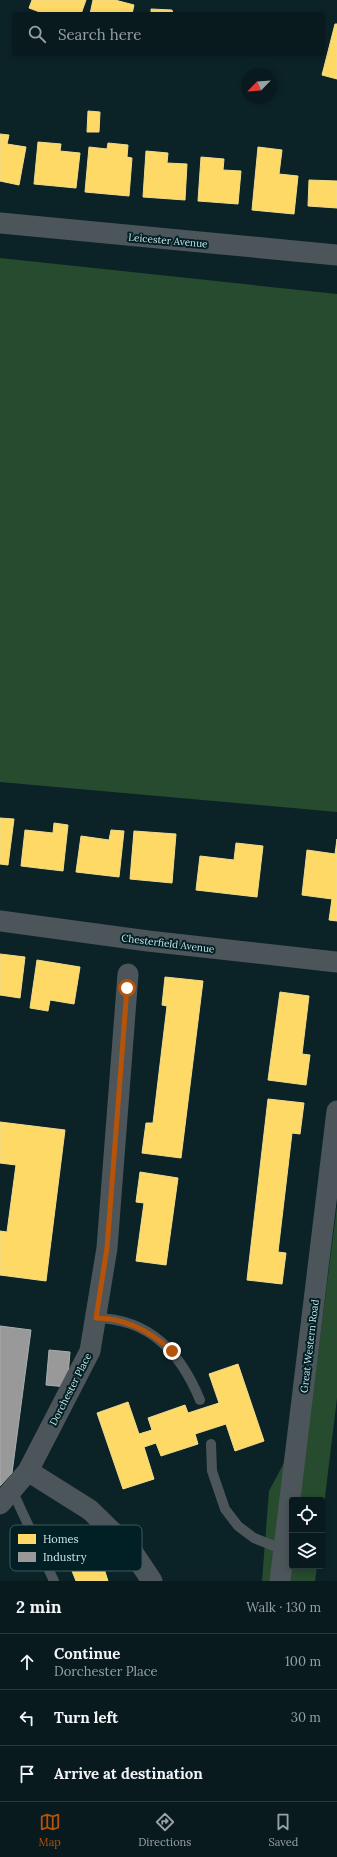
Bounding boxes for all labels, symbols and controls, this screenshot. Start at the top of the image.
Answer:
search box [12,12,325,56]
icon: search [26,23,48,45]
text: Search here [58,25,141,44]
north arrow [241,68,277,104]
street label: Leicester Avenue [128,231,209,250]
street label: Chesterfield Avenue [121,931,216,956]
route start [118,979,136,997]
street label: Great Western Road [297,1299,322,1394]
route end [163,1342,181,1360]
street label: Dorchester Place [47,1350,95,1428]
map controls [289,1497,325,1569]
button: locate [289,1497,325,1533]
legend [10,1525,142,1571]
text: Homes [43,1532,79,1546]
button: layers [289,1533,325,1569]
text: Industry [43,1550,87,1564]
text: 2 min [16,1596,62,1618]
text: Walk · 130 m [246,1599,321,1616]
text: Continue [54,1644,120,1663]
icon: ahead [16,1651,38,1673]
text: 100 m [285,1653,321,1670]
text: Dorchester Place [54,1663,158,1680]
icon: left [16,1707,38,1729]
text: Turn left [54,1708,118,1727]
text: 30 m [291,1709,321,1726]
icon: arrive [16,1763,38,1785]
text: Arrive at destination [54,1764,203,1783]
tab: Map [39,1811,61,1849]
tab: Directions [138,1811,191,1849]
tab: Saved [269,1811,298,1849]

